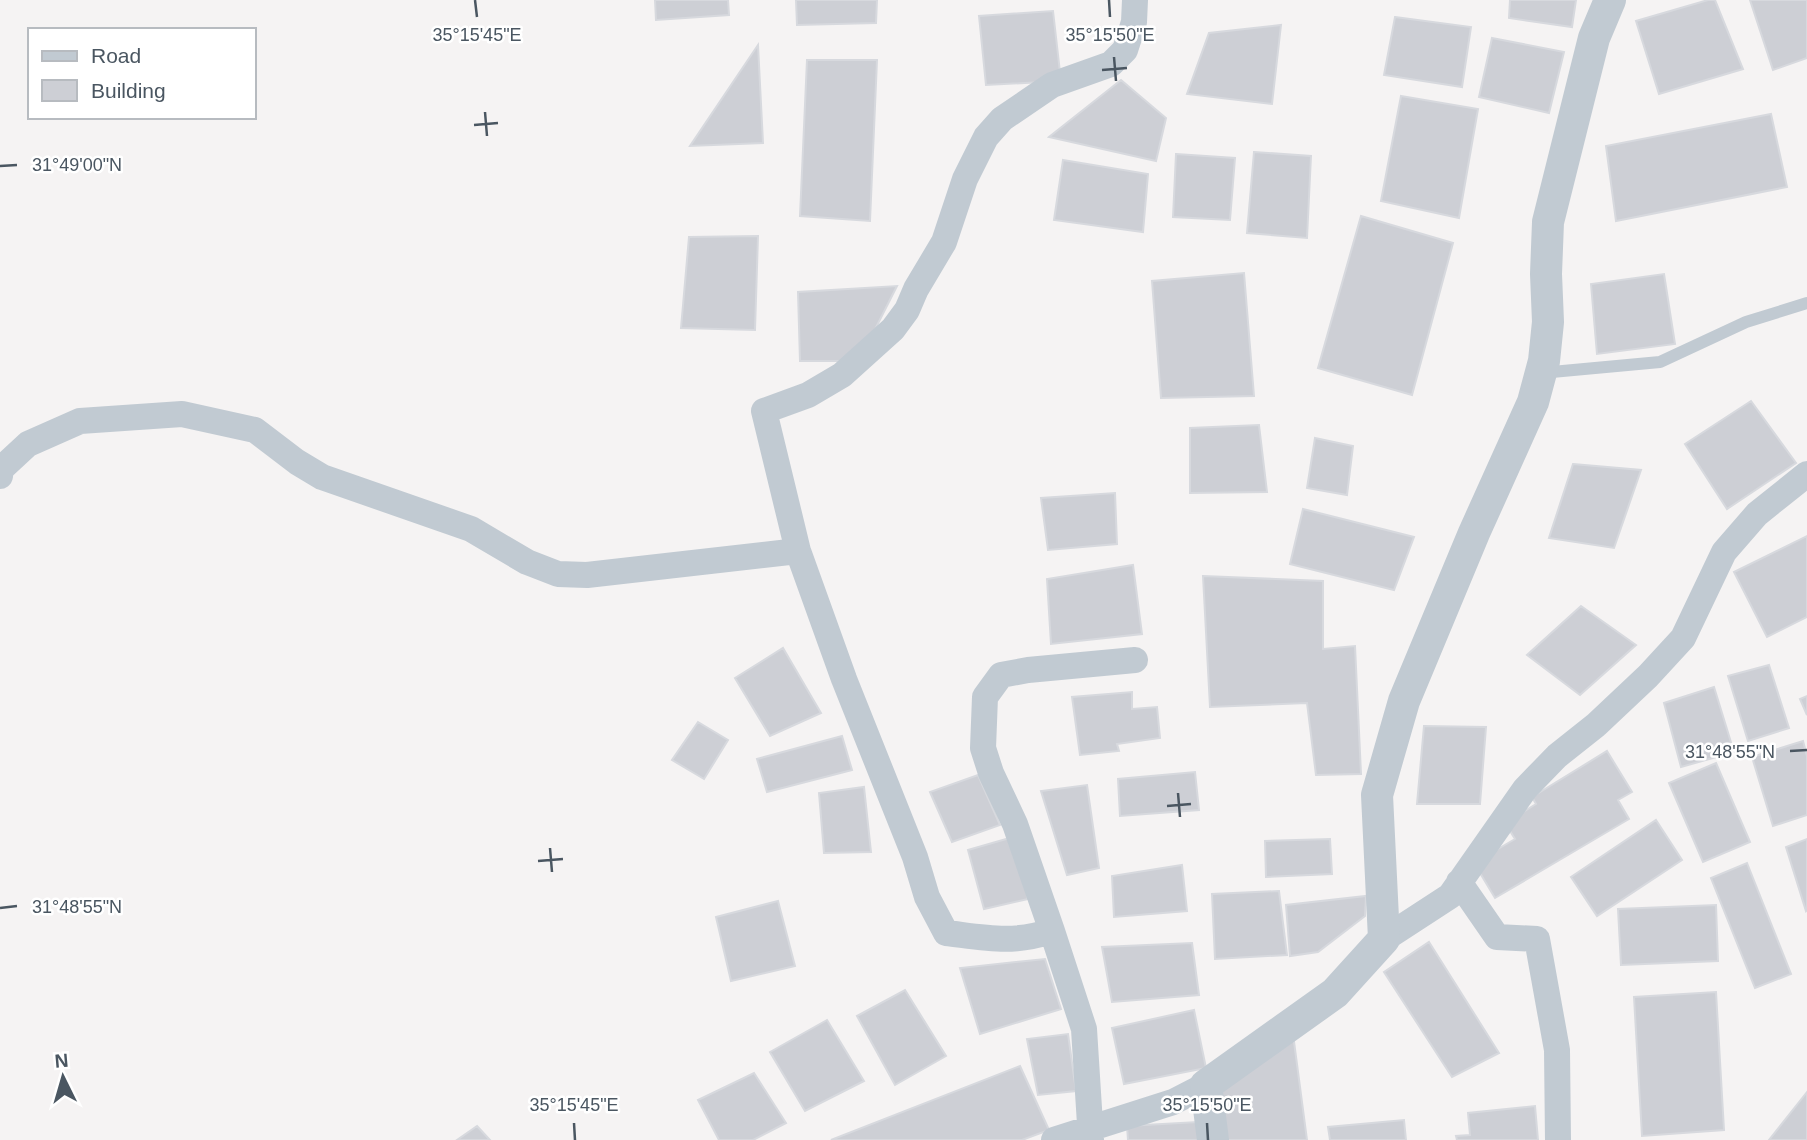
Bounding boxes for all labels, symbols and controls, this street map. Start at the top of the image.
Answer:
text: 35°15'45"E [432,25,522,45]
text: 35°15'50"E [1065,25,1155,45]
legend [28,28,256,119]
text: Road [91,44,141,67]
text: Building [91,79,166,102]
text: 31°49'00"N [32,155,122,175]
text: 31°48'55"N [1685,742,1775,762]
text: 31°48'55"N [32,897,122,917]
north arrow [28,1042,98,1112]
text: N [54,1050,69,1072]
text: 35°15'45"E [529,1095,619,1115]
text: 35°15'50"E [1162,1095,1252,1115]

